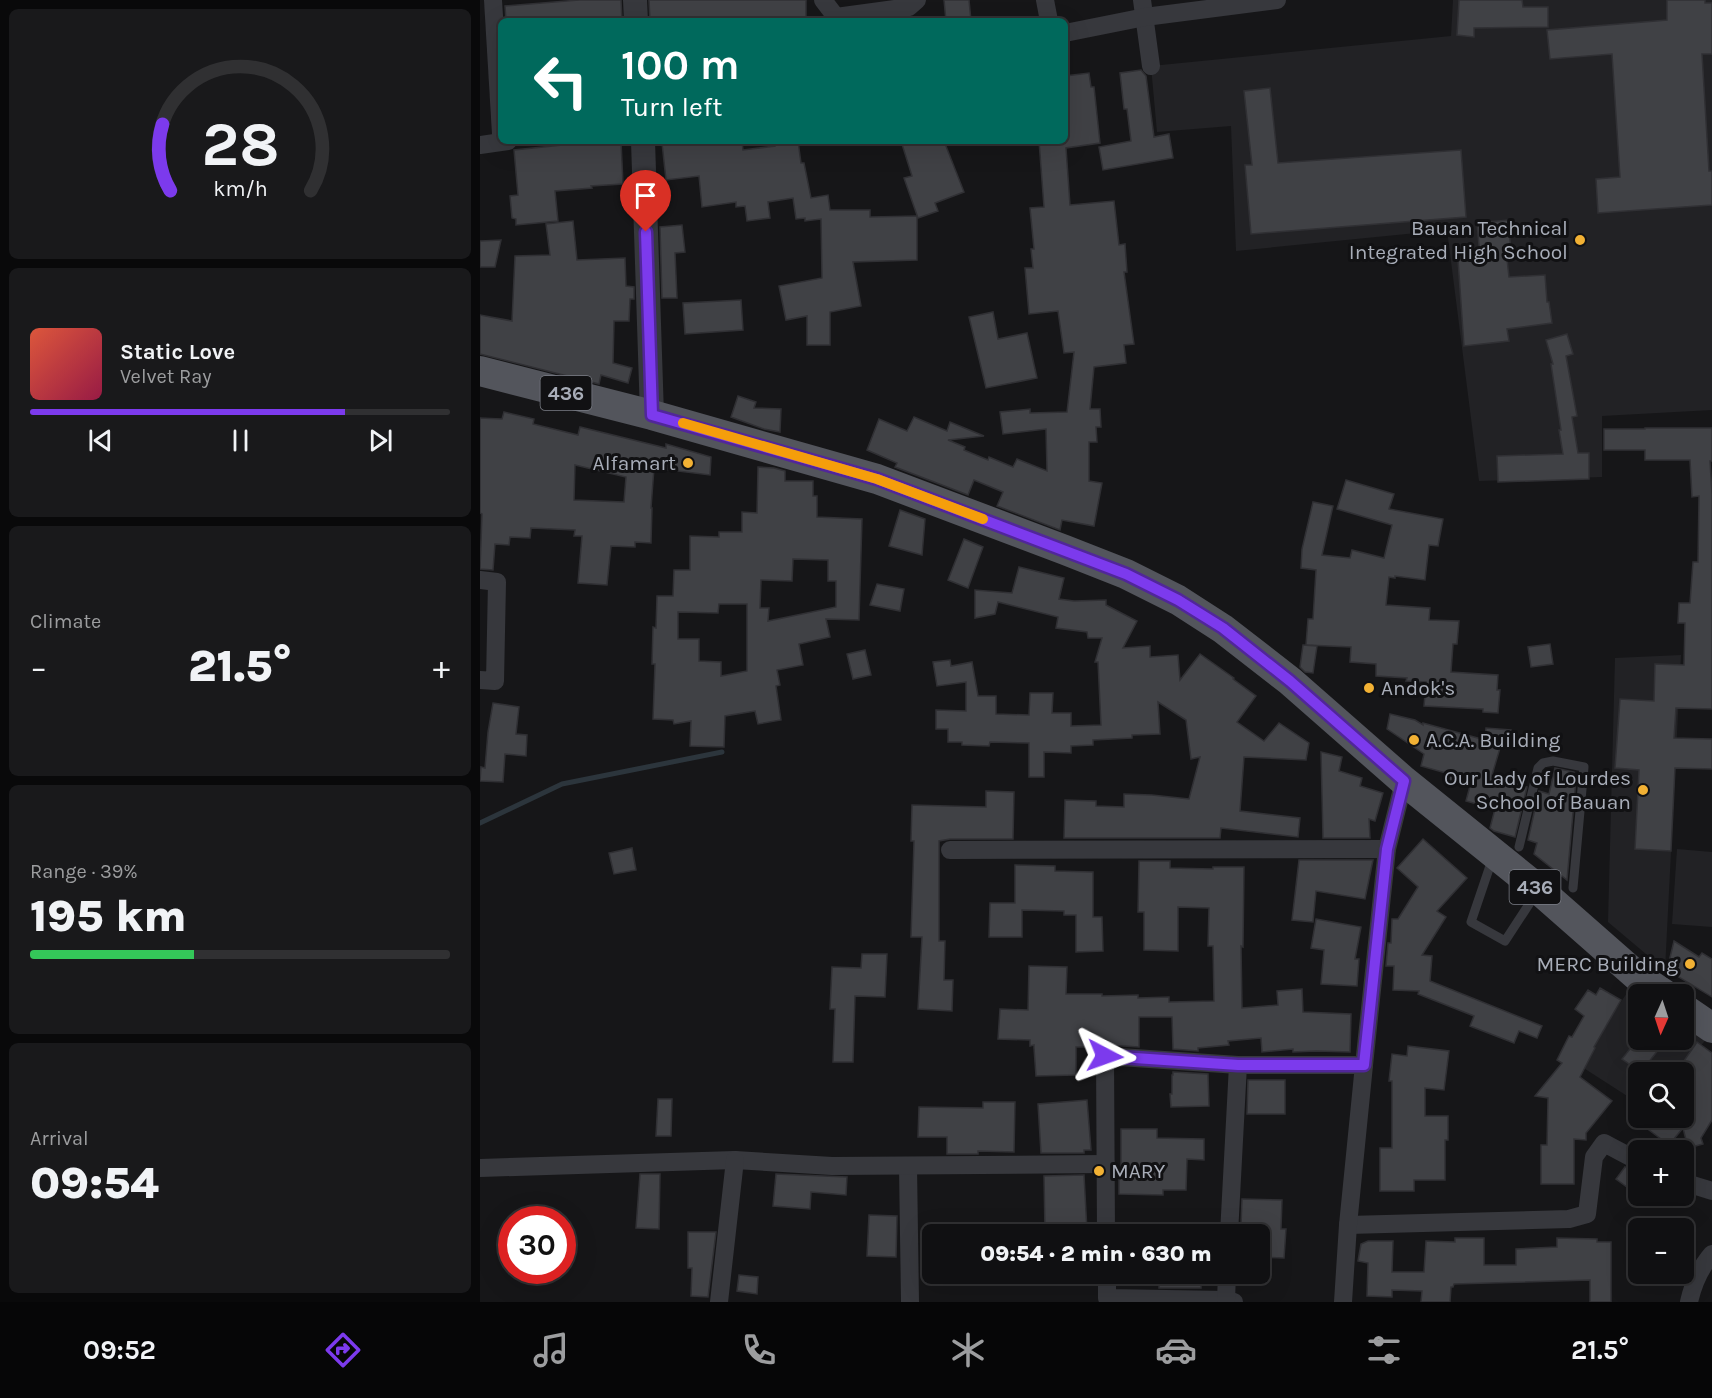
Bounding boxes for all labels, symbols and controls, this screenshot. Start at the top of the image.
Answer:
text: 100 m [621,40,740,90]
icon: left [522,42,600,120]
text: Turn left [621,91,722,123]
text: 28 [201,108,279,181]
pin [620,170,671,232]
text: km/h [213,176,267,201]
icon: arrive [629,179,662,212]
place label: Bauan Technical Integrated High School [1349,216,1568,264]
marker: Bauan Technical Integrated High School [1573,233,1587,247]
text: Static Love [120,339,235,365]
text: Velvet Ray [120,365,212,388]
road number: 436 [540,376,592,410]
icon: previous [84,424,117,457]
icon: pause [224,424,257,457]
icon: next [364,424,397,457]
place label: Alfamart [593,451,676,475]
marker: Alfamart [681,456,695,470]
text: Climate [30,610,101,633]
text: 21.5° [188,640,292,692]
text: − [30,648,47,686]
text: + [433,648,450,686]
place label: Andok's [1381,676,1455,700]
marker: Andok's [1362,681,1376,695]
place label: A.C.A. Building [1426,728,1561,752]
marker: A.C.A. Building [1407,733,1421,747]
place label: Our Lady of Lourdes School of Bauan [1444,766,1631,814]
marker: Our Lady of Lourdes School of Bauan [1636,783,1650,797]
text: Range · 39% [30,860,138,883]
road number: 436 [1510,870,1560,904]
text: 195 km [30,890,187,942]
place label: MERC Building [1537,952,1678,976]
marker: MERC Building [1683,957,1697,971]
north arrow [1628,984,1694,1050]
map controls [1628,984,1694,1284]
position arrow [1073,1024,1137,1088]
button: search [1628,1062,1694,1128]
text: Arrival [30,1127,89,1150]
button: + [1628,1140,1694,1206]
text: 09:54 [30,1157,159,1209]
place label: MARY [1111,1159,1166,1183]
marker: MARY [1092,1164,1106,1178]
speed limit sign: 30 [498,1206,576,1284]
button: − [1628,1218,1694,1284]
text: 09:54 · 2 min · 630 m [980,1241,1212,1267]
icon: directions [322,1329,364,1371]
icon: music [530,1329,572,1371]
icon: phone [738,1329,780,1371]
icon: climate [947,1329,989,1371]
icon: car [1155,1329,1197,1371]
icon: filters [1363,1329,1405,1371]
text: 09:52 [83,1334,156,1366]
text: 21.5° [1571,1334,1629,1366]

